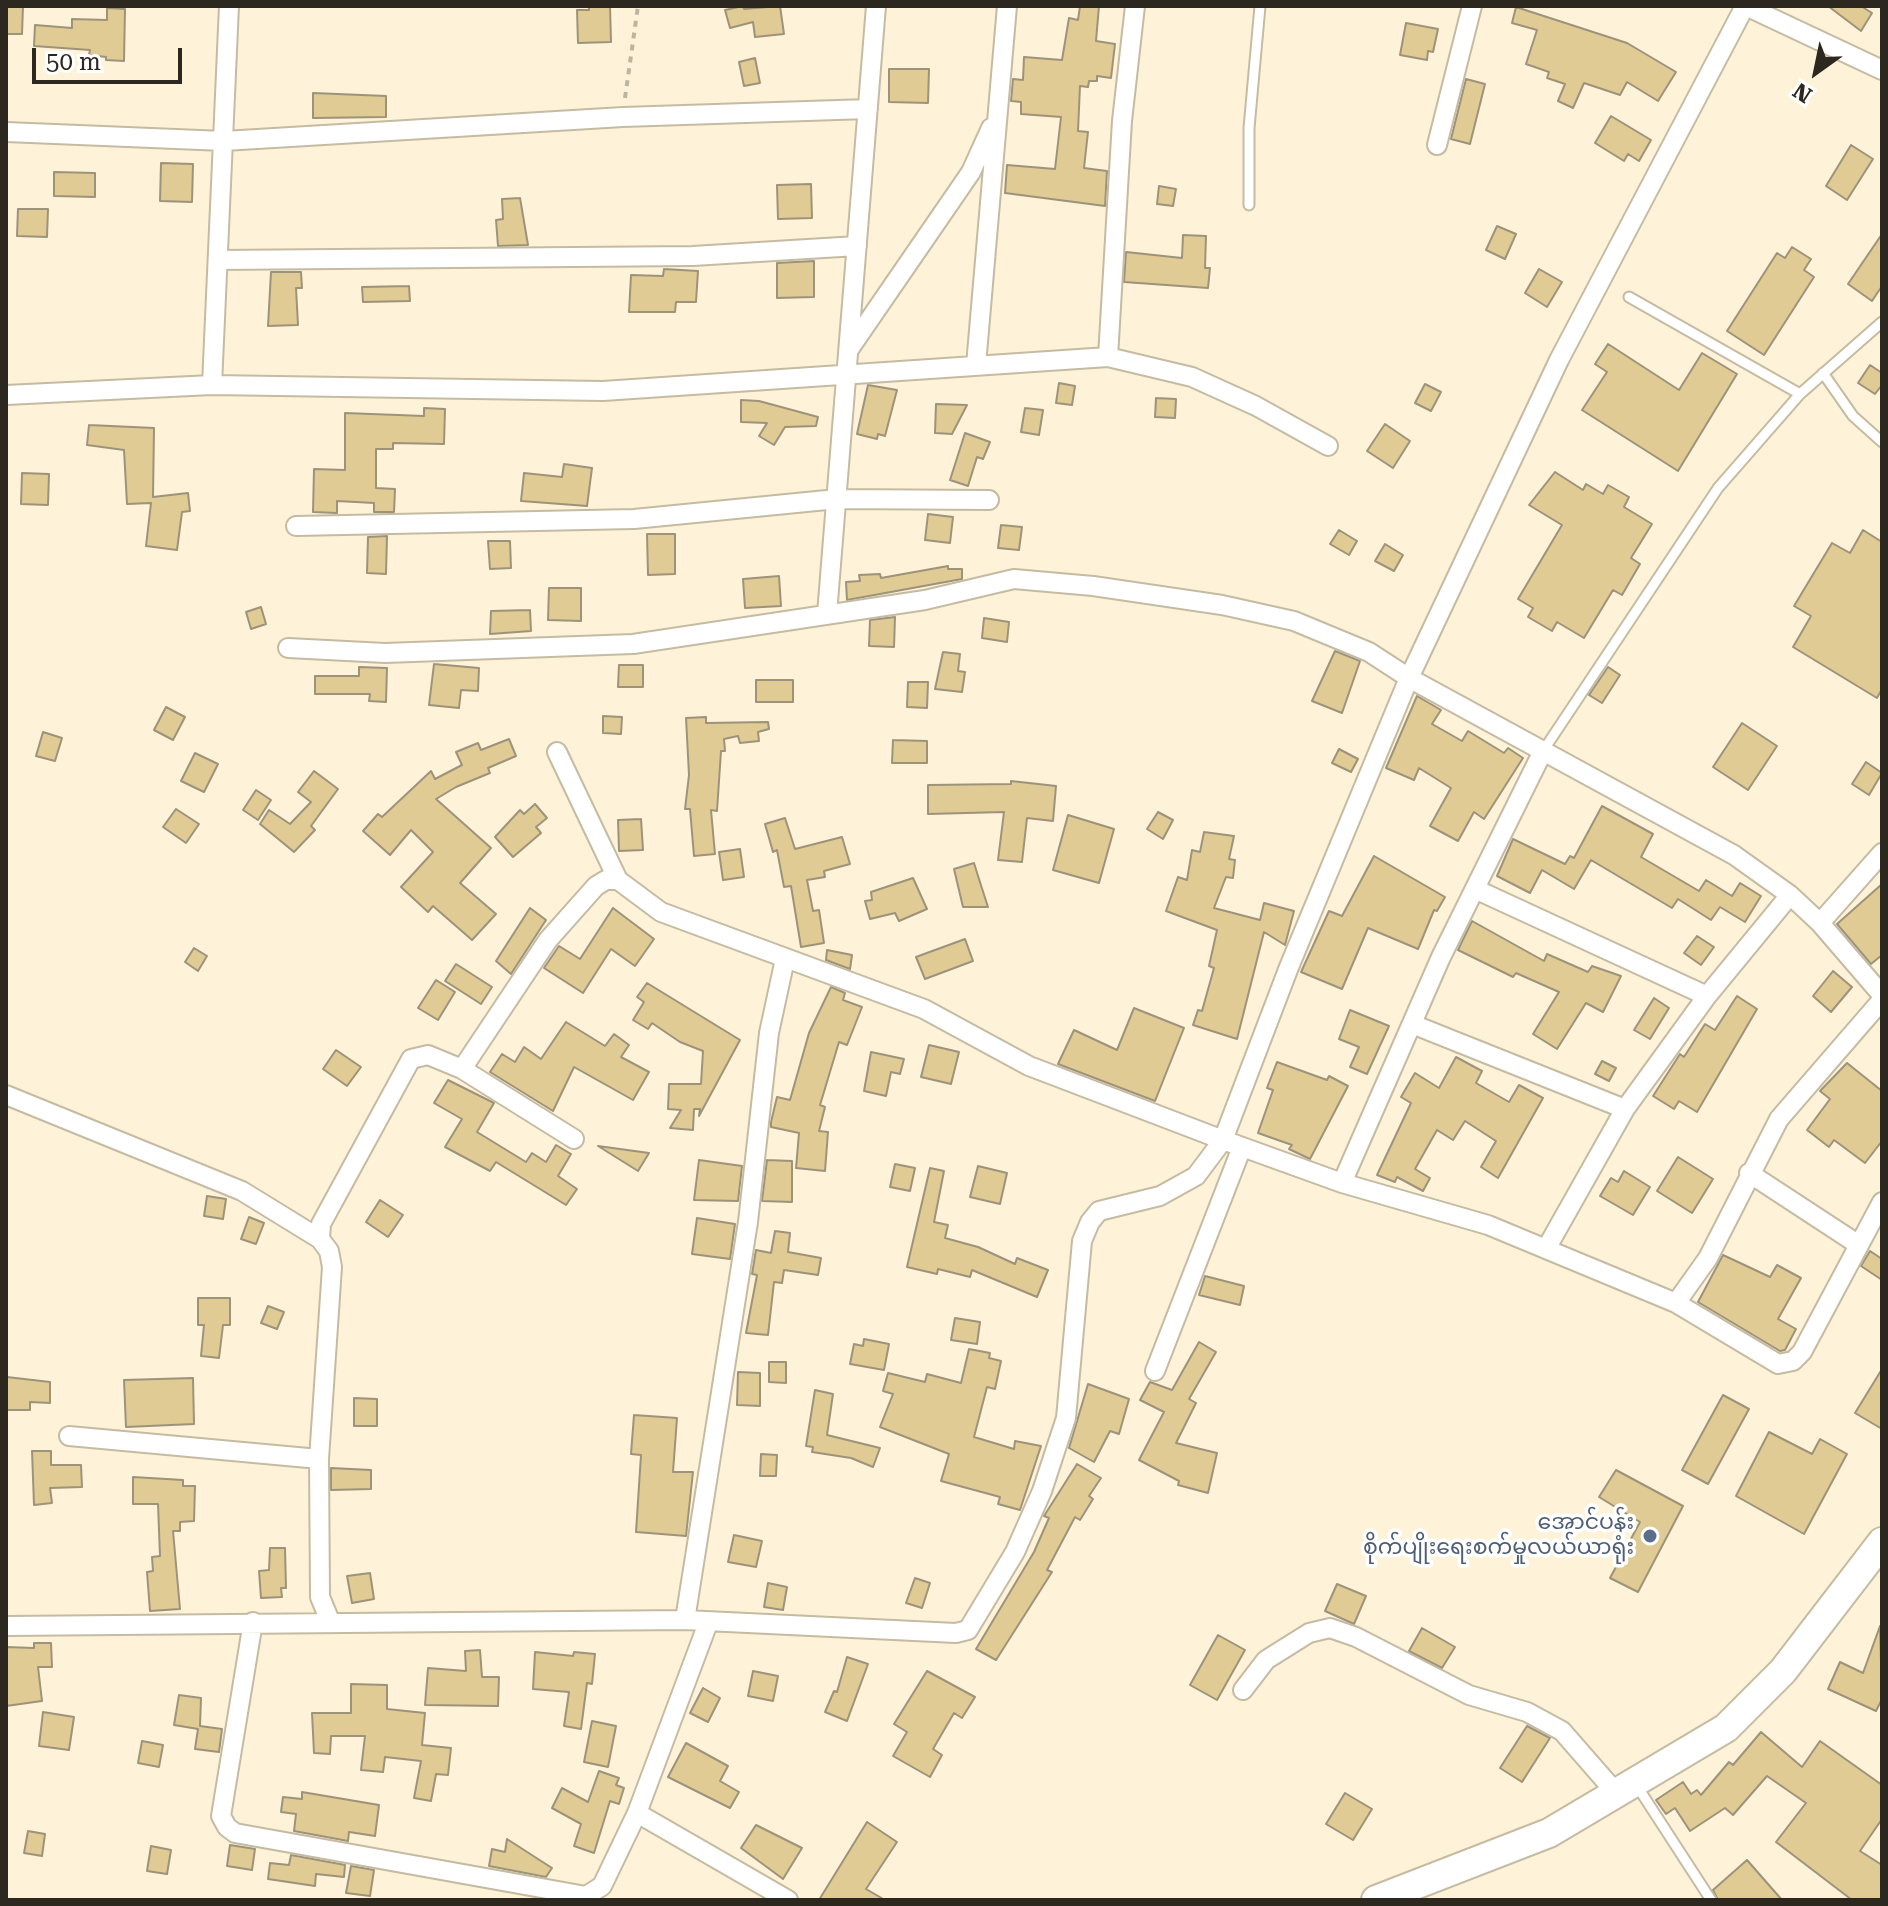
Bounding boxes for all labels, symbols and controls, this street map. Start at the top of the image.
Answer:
scale bar [36,32,186,82]
north arrow [1776,32,1856,112]
text: 50 m [46,48,101,76]
text: N [1789,77,1817,108]
place label: အောင်ပန်း စိုက်ပျိုးရေးစက်မှုလယ်ယာရုံး [1363,1510,1634,1562]
marker: အောင်ပန်း စိုက်ပျိုးရေးစက်မှုလယ်ယာရုံး [1641,1527,1659,1545]

